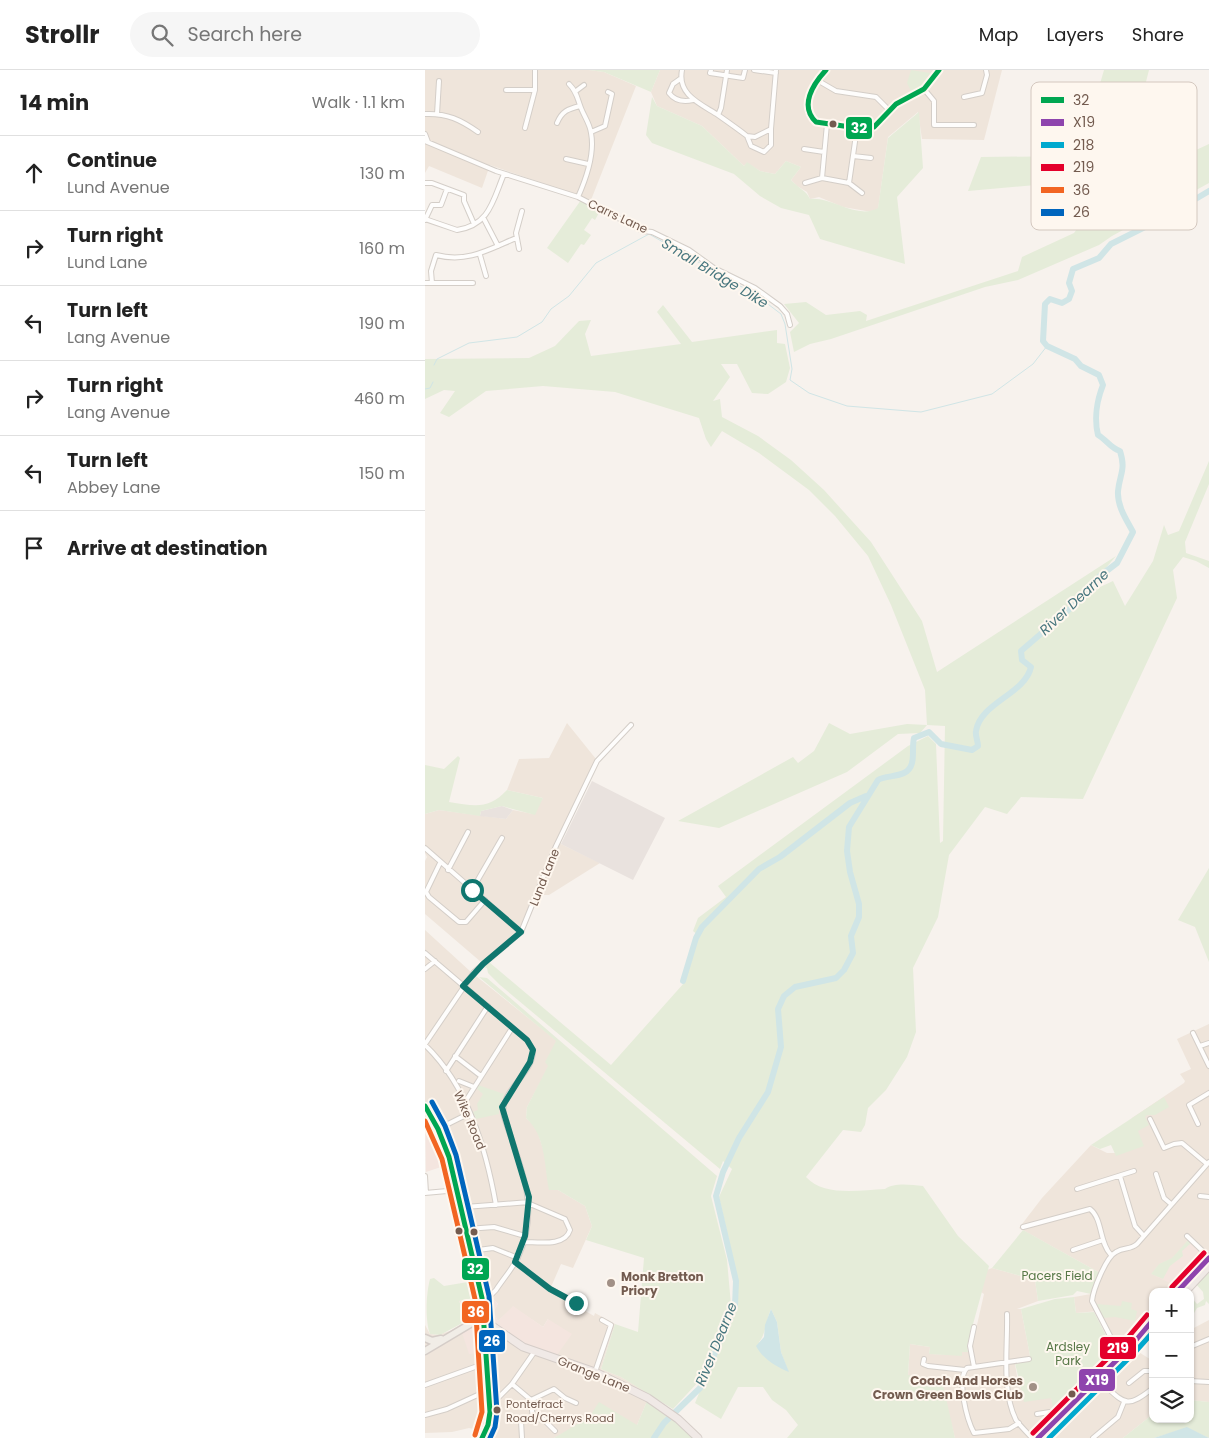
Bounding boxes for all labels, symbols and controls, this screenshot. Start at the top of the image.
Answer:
search box [130,12,480,57]
text: Strollr [25,18,100,51]
icon: search [148,21,176,49]
text: Search here [188,21,302,48]
text: Map [979,22,1019,47]
text: Layers [1047,22,1104,47]
text: Share [1132,22,1184,47]
legend [1031,82,1197,230]
text: 14 min [20,88,89,117]
text: 32 [1073,90,1089,110]
text: Walk · 1.1 km [312,91,405,114]
text: X19 [1073,112,1095,132]
line badge: 32 [845,116,873,140]
text: 32 [851,118,867,138]
unlabelled marker [828,119,838,129]
text: 218 [1073,135,1095,155]
text: Continue [67,147,157,174]
text: 219 [1073,157,1094,177]
icon: ahead [20,159,48,187]
text: 130 m [360,162,405,185]
text: Lund Avenue [67,176,170,199]
text: 36 [1073,180,1090,200]
street label: Carrs Lane [585,195,651,237]
text: 26 [1073,202,1090,222]
text: Turn right [67,222,163,249]
water label: Small Bridge Dike [658,233,772,313]
icon: right [20,234,48,262]
text: 160 m [359,237,405,260]
text: Lund Lane [67,251,147,274]
text: Turn left [67,297,148,324]
icon: left [20,309,48,337]
text: 190 m [359,312,405,335]
text: Lang Avenue [67,326,170,349]
text: Turn right [67,372,163,399]
icon: right [20,384,48,412]
text: 460 m [354,387,405,410]
text: Lang Avenue [67,401,170,424]
text: Turn left [67,447,148,474]
icon: left [20,459,48,487]
text: 150 m [359,462,405,485]
text: Abbey Lane [67,476,161,499]
icon: arrive [20,534,48,562]
text: Arrive at destination [67,535,268,562]
water label: River Dearne [1035,564,1114,640]
street label: Lund Lane [525,846,563,908]
route start [461,879,484,902]
street label: Wike Road [450,1088,490,1152]
unlabelled marker [454,1226,464,1236]
unlabelled marker [469,1227,479,1237]
line badge: 32 [461,1257,490,1281]
text: 32 [467,1259,483,1279]
park label: Pacers Field [1021,1267,1093,1284]
place label: Monk Bretton Priory [621,1268,704,1299]
marker: Monk Bretton Priory [605,1277,617,1289]
map controls [1149,1288,1194,1423]
button: + [1149,1288,1194,1333]
route end [565,1292,588,1315]
water label: River Dearne [690,1299,742,1389]
line badge: 36 [461,1300,490,1324]
text: 36 [467,1302,485,1322]
line badge: 26 [478,1329,506,1353]
text: 26 [484,1331,501,1351]
button: − [1149,1333,1194,1378]
line badge: 219 [1099,1336,1137,1360]
park label: Ardsley Park [1046,1338,1090,1369]
text: 219 [1107,1338,1129,1358]
street label: Grange Lane [555,1352,633,1396]
line badge: X19 [1078,1368,1116,1392]
text: X19 [1085,1370,1109,1390]
place label: Coach And Horses Crown Green Bowls Club [873,1372,1023,1403]
button: layers [1149,1378,1194,1423]
marker: Coach And Horses Crown Green Bowls Club [1027,1381,1039,1393]
unlabelled marker [1067,1389,1077,1399]
place label: Pontefract Road/Cherrys Road [506,1396,614,1426]
marker: Pontefract Road/Cherrys Road [492,1405,502,1415]

